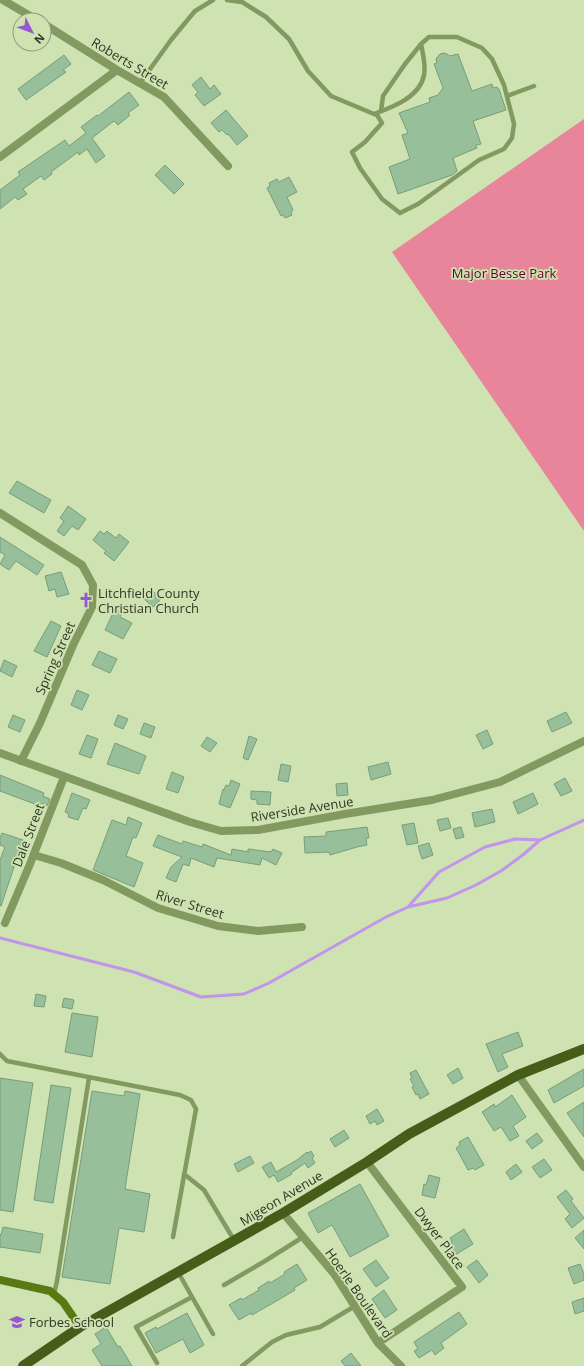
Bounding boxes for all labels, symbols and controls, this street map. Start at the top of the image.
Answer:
north arrow [12,12,52,52]
text: N [31,31,48,47]
street label: Roberts Street [88,33,172,93]
park label: Major Besse Park [452,264,556,282]
place label: Litchfield County Christian Church [98,584,200,617]
church icon: Litchfield County Christian Church [77,591,95,609]
street label: Spring Street [31,618,79,697]
street label: Riverside Avenue [249,792,355,826]
street label: Dale Street [8,800,49,869]
street label: River Street [154,885,226,923]
street label: Migeon Avenue [236,1166,326,1230]
street label: Dwyer Place [411,1203,469,1273]
street label: Hoerle Boulevard [321,1245,397,1341]
school or university icon: Forbes School [8,1313,26,1331]
place label: Forbes School [29,1313,114,1331]

